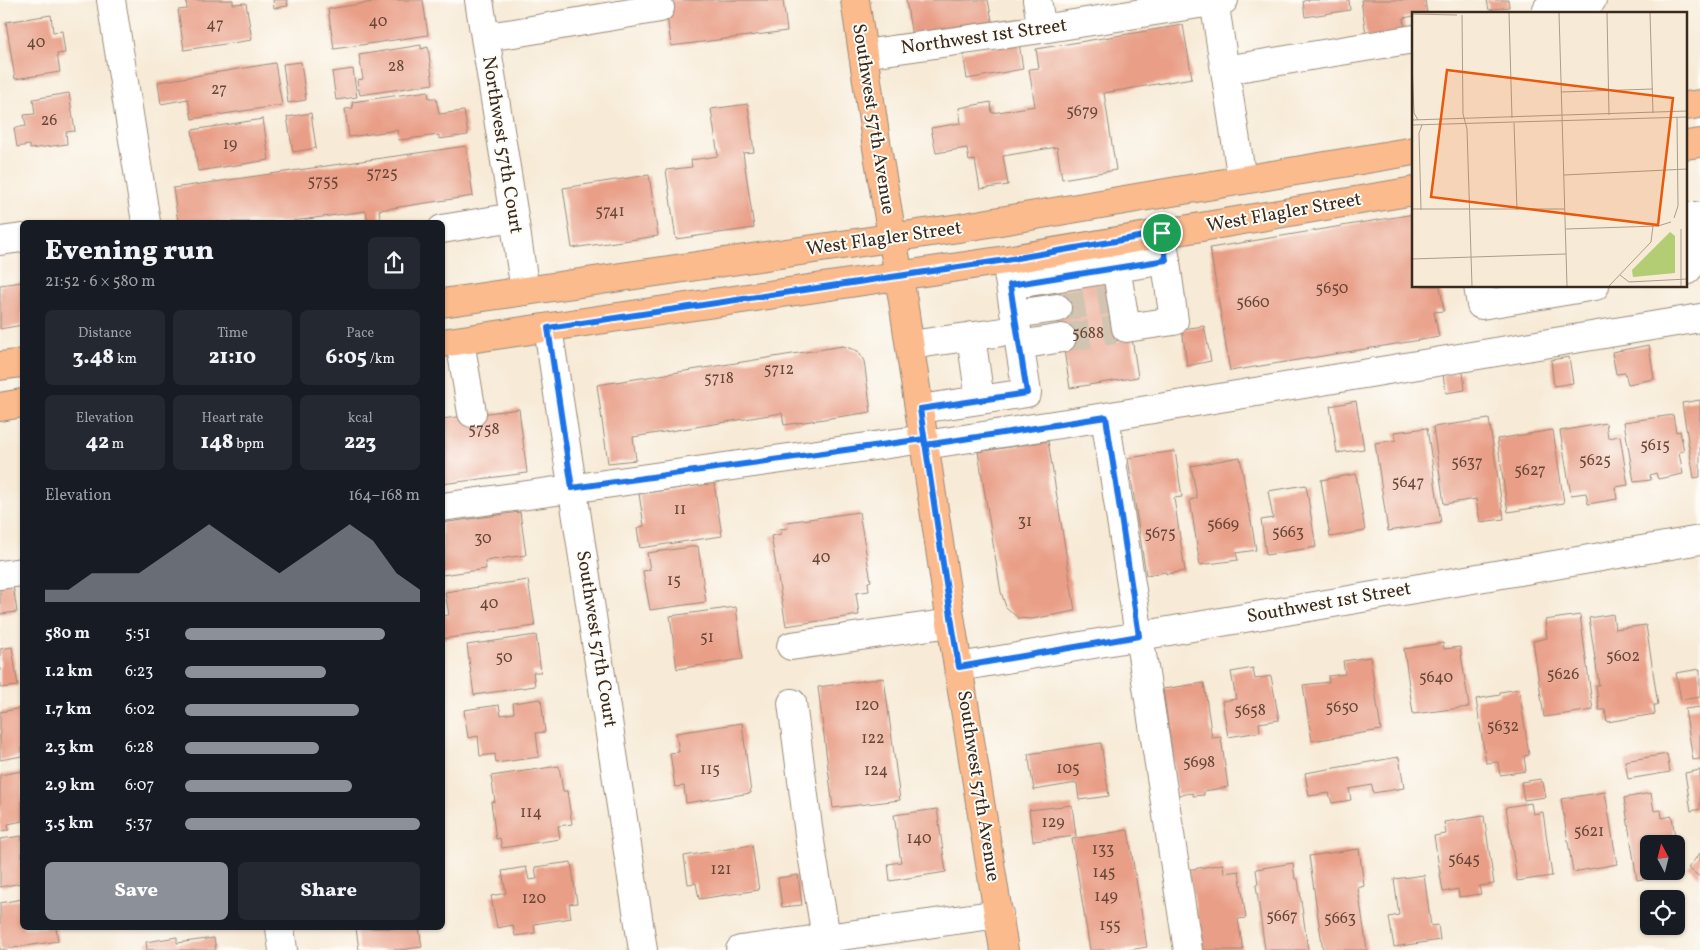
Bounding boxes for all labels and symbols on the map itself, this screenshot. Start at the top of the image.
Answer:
house number: 40 [369,11,387,33]
street label: Northwest 1st Street [899,12,1069,62]
inset map [1412,12,1688,288]
house number: 47 [206,14,224,36]
street label: Southwest 57th Avenue [845,22,901,216]
house number: 40 [27,32,45,54]
street label: Northwest 57th Court [475,54,529,236]
house number: 28 [388,56,404,78]
house number: 27 [211,79,227,101]
house number: 5679 [1066,101,1098,123]
house number: 26 [41,110,57,132]
house number: 19 [223,134,237,156]
house number: 5725 [366,163,398,185]
house number: 5755 [308,171,338,193]
street label: West Flagler Street [1204,187,1364,239]
house number: 5741 [595,201,625,223]
pin [1141,212,1183,254]
street label: West Flagler Street [805,215,964,263]
house number: 5650 [1316,278,1348,300]
house number: 5660 [1236,292,1270,314]
house number: 5688 [1072,323,1104,345]
house number: 5712 [764,359,794,381]
house number: 5718 [704,368,734,390]
house number: 5758 [468,419,500,441]
house number: 5615 [1640,435,1670,457]
house number: 5625 [1579,450,1611,472]
house number: 5637 [1451,452,1483,474]
house number: 5627 [1514,460,1546,482]
house number: 5647 [1392,472,1425,494]
house number: 11 [674,499,686,521]
house number: 31 [1018,511,1032,533]
house number: 5669 [1207,514,1239,536]
house number: 5663 [1272,522,1304,544]
house number: 5675 [1144,523,1176,545]
house number: 30 [474,528,492,550]
house number: 40 [812,547,830,569]
street label: Southwest 57th Court [569,549,623,730]
house number: 15 [667,570,681,592]
street label: Southwest 1st Street [1245,576,1414,630]
house number: 40 [480,593,498,615]
house number: 51 [700,627,714,649]
house number: 5602 [1606,646,1640,668]
house number: 50 [496,647,513,669]
house number: 5626 [1547,664,1579,686]
house number: 5640 [1419,667,1453,689]
street label: Southwest 57th Avenue [950,689,1006,883]
house number: 120 [855,695,879,717]
house number: 5650 [1326,697,1358,719]
house number: 5658 [1234,700,1266,722]
house number: 5632 [1487,716,1519,738]
house number: 122 [861,728,885,750]
house number: 5698 [1183,752,1215,774]
house number: 105 [1056,758,1080,780]
house number: 115 [700,759,720,781]
house number: 124 [864,760,888,782]
house number: 114 [520,802,542,824]
house number: 129 [1042,812,1064,834]
house number: 5621 [1574,821,1604,843]
house number: 140 [906,828,932,850]
north arrow [1640,835,1685,880]
house number: 133 [1092,839,1114,861]
house number: 5645 [1448,849,1480,871]
house number: 121 [710,859,732,881]
house number: 145 [1093,862,1115,884]
house number: 149 [1094,886,1118,908]
house number: 120 [522,888,546,910]
house number: 5667 [1266,906,1298,928]
house number: 5663 [1324,908,1356,930]
house number: 155 [1099,915,1121,937]

